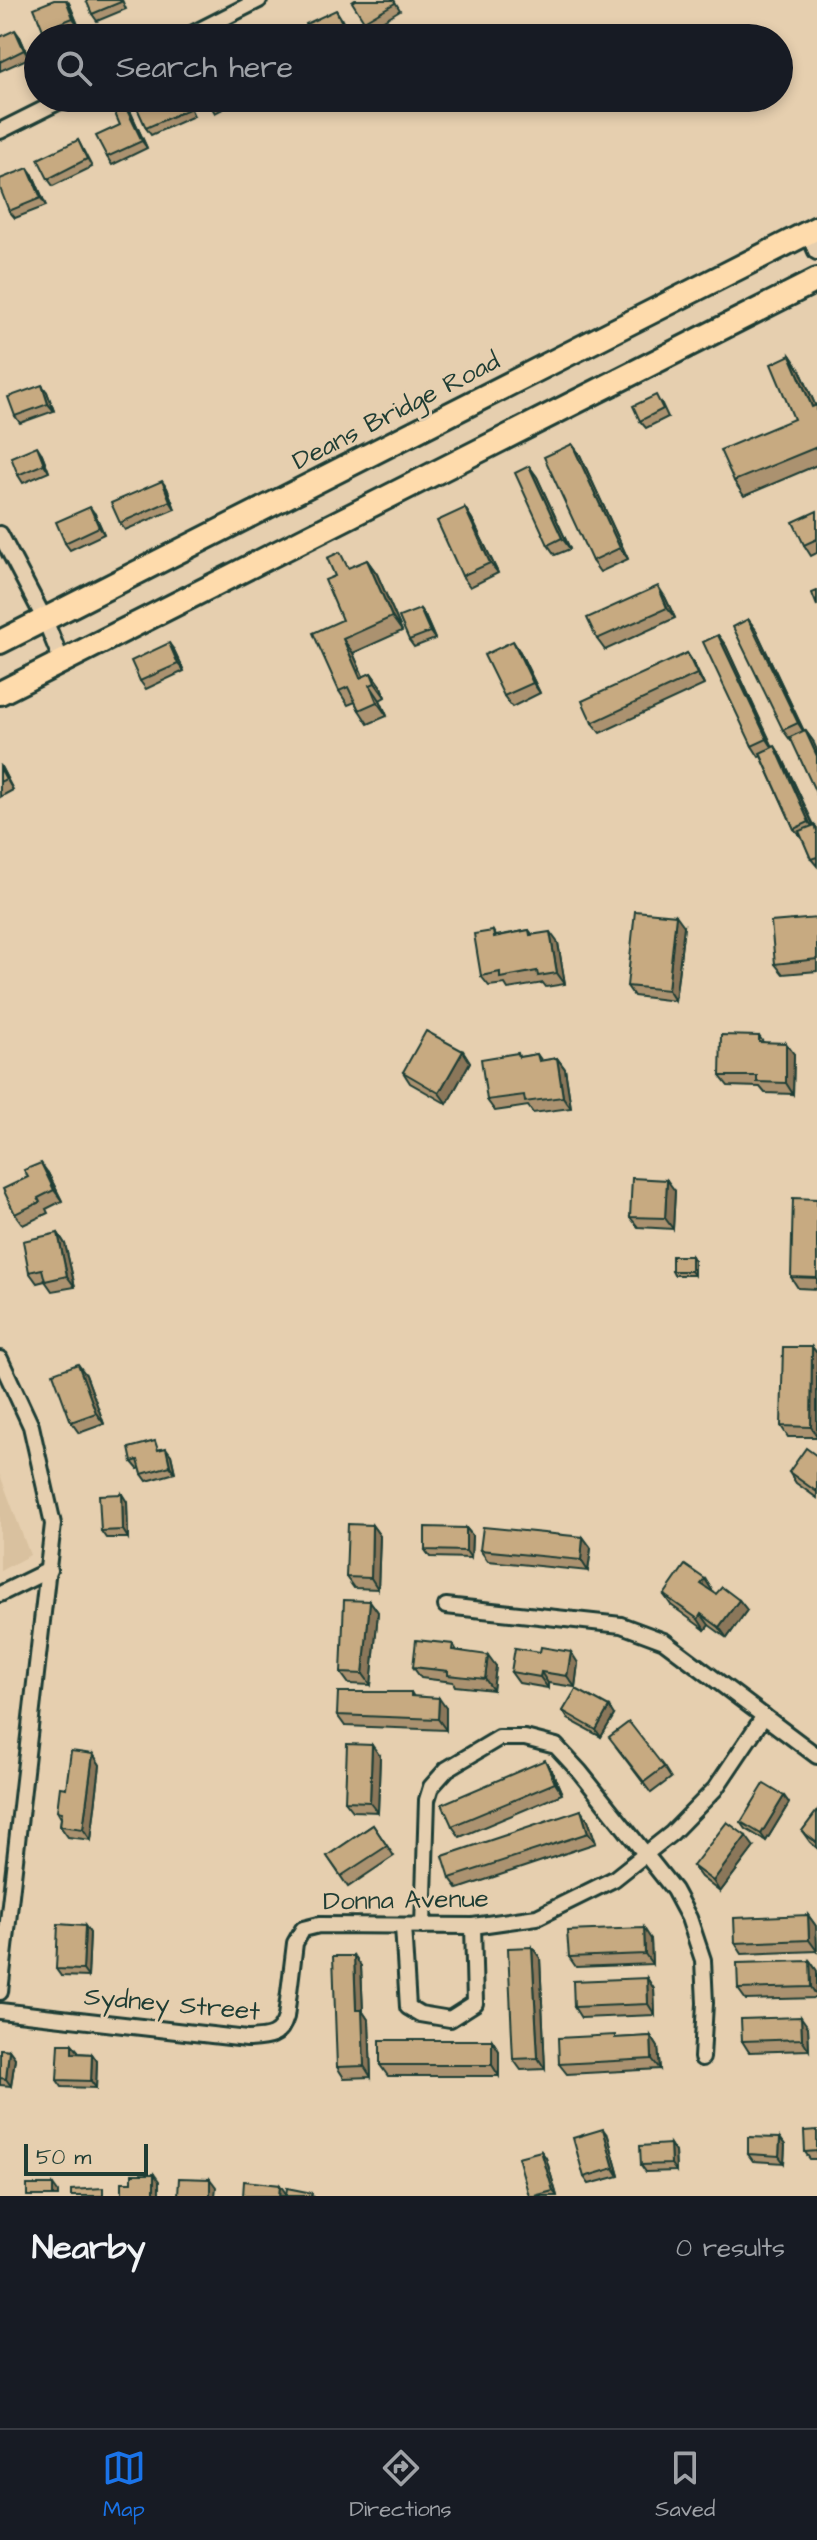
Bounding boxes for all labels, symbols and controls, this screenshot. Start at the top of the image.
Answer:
search box [24,24,793,112]
icon: search [52,46,96,90]
text: Search here [116,47,293,89]
street label: Deans Bridge Road [286,343,507,481]
street label: Donna Avenue [323,1881,489,1919]
street label: Sydney Street [82,1978,262,2032]
scale bar [24,2140,148,2176]
text: 50 m [36,2142,91,2173]
text: Nearby [32,2224,146,2272]
text: 0 results [676,2230,785,2266]
tab: Map [102,2446,146,2525]
tab: Directions [349,2446,452,2525]
tab: Saved [655,2446,715,2525]

